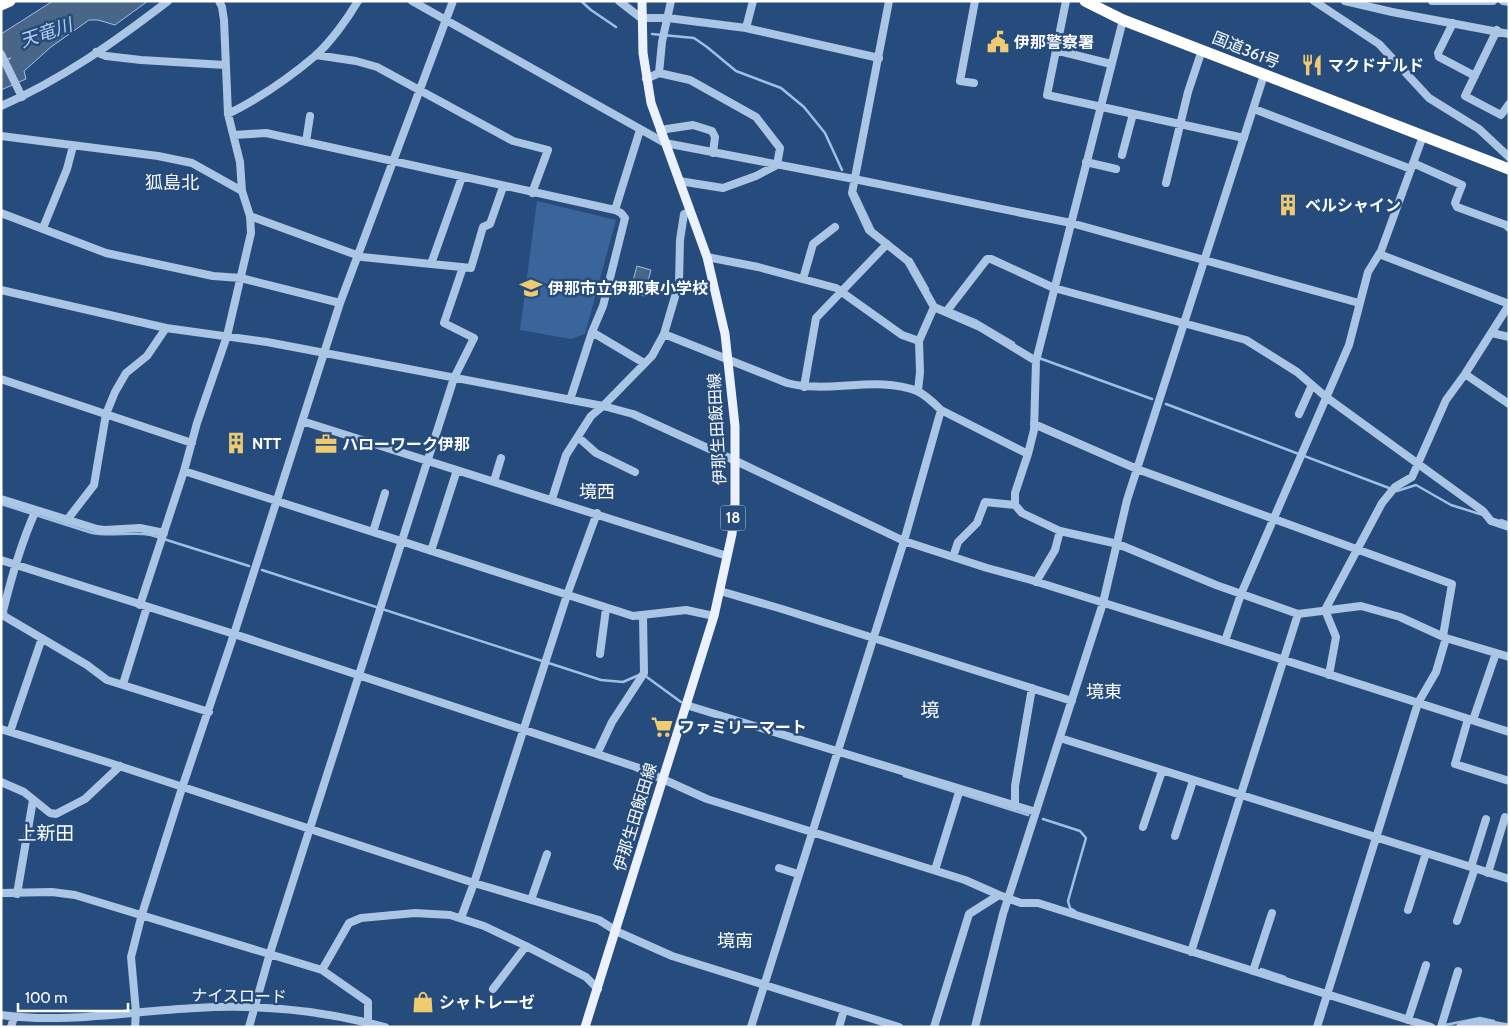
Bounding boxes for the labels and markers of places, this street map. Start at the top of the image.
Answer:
public building icon: 伊那警察署 [985,29,1011,55]
place label: 伊那警察署 [1013,33,1094,52]
restaurant icon: マクドナルド [1299,52,1325,78]
place label: マクドナルド [1328,56,1424,75]
building icon: ベルシャイン [1275,192,1301,218]
place label: ベルシャイン [1305,196,1401,215]
school or university icon: 伊那市立伊那東小学校 [518,275,544,301]
place label: 伊那市立伊那東小学校 [547,279,708,298]
building icon: NTT [223,430,249,456]
office icon: ハローワーク伊那 [313,431,339,457]
place label: NTT [252,434,281,453]
place label: ハローワーク伊那 [342,435,470,454]
supermarket icon: ファミリーマート [649,714,675,740]
place label: ファミリーマート [679,718,807,737]
shop icon: シャトレーゼ [410,989,436,1015]
place label: シャトレーゼ [439,993,535,1012]

